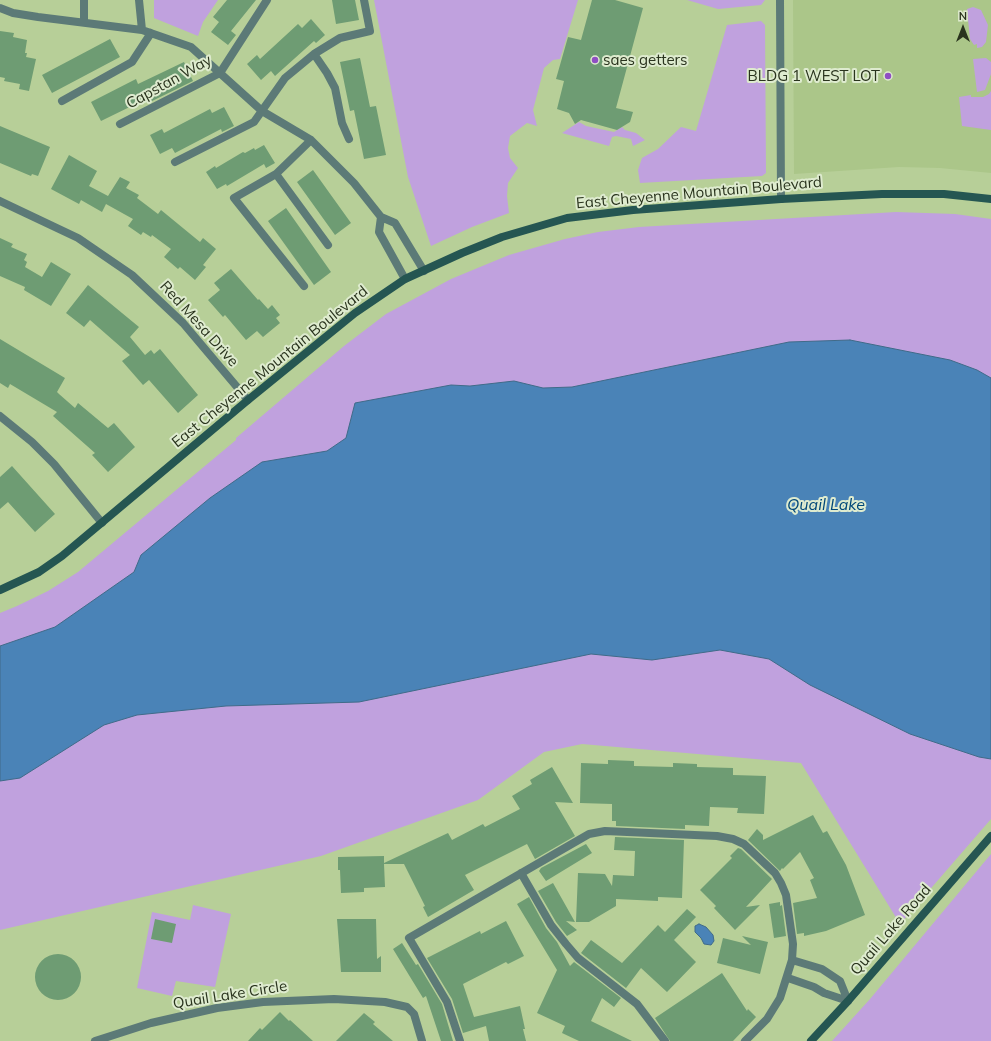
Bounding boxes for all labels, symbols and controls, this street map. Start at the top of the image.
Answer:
north arrow [943,8,983,48]
text: N [959,9,967,23]
street label: Capstan Way [123,51,215,113]
place label: saes getters [603,51,687,69]
marker: saes getters [590,55,600,65]
place label: BLDG 1 WEST LOT [748,67,880,85]
marker: BLDG 1 WEST LOT [883,71,893,81]
street label: East Cheyenne Mountain Boulevard [575,173,823,213]
street label: Red Mesa Drive [156,278,242,370]
street label: East Cheyenne Mountain Boulevard [168,282,372,452]
water label: Quail Lake [787,495,865,515]
street label: Quail Lake Road [847,881,935,979]
street label: Quail Lake Circle [172,977,288,1013]

